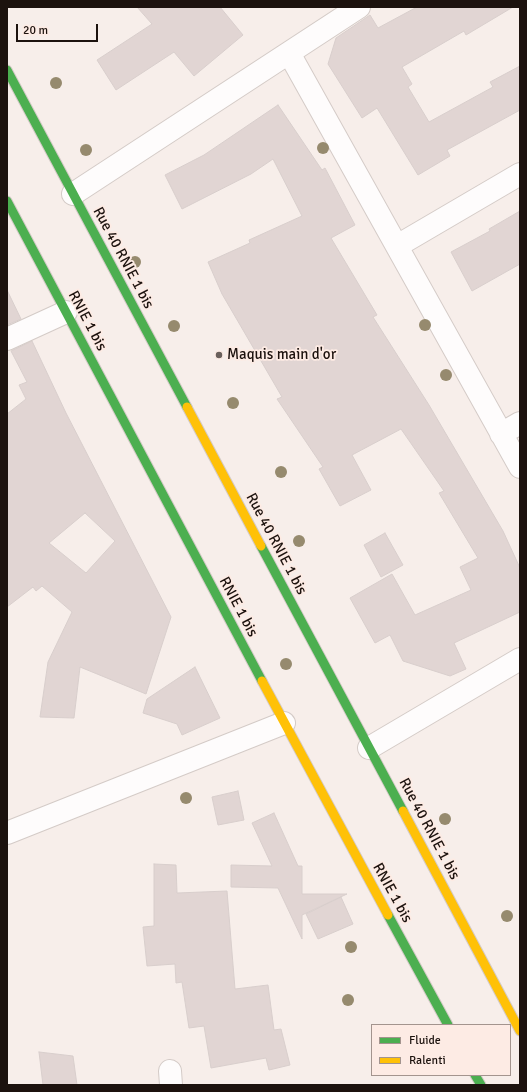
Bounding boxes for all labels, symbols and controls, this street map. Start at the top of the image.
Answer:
scale bar [18,16,100,42]
text: 20 m [23,23,48,38]
street label: Rue 40 RNIE 1 bis [89,204,157,312]
street label: RNIE 1 bis [64,288,110,354]
place label: Maquis main d'or [227,346,336,364]
marker: Maquis main d'or [214,350,224,360]
street label: Rue 40 RNIE 1 bis [242,490,310,598]
street label: RNIE 1 bis [215,574,261,640]
street label: Rue 40 RNIE 1 bis [395,775,463,883]
street label: RNIE 1 bis [368,860,416,926]
legend [371,1024,511,1076]
text: Fluide [409,1033,441,1048]
text: Ralenti [409,1053,446,1068]

